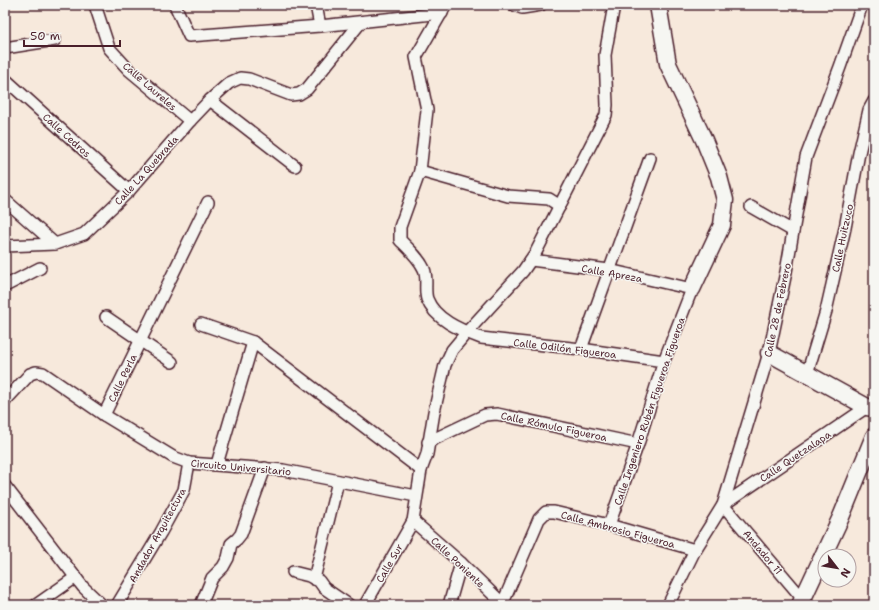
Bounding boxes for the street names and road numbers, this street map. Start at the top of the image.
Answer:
street label: Calle Laureles [120,59,179,113]
street label: Calle Cedros [40,110,93,160]
street label: Calle La Quebrada [112,132,182,208]
street label: Calle Huitzuco [829,203,856,273]
street label: Calle Apreza [580,262,644,285]
street label: Calle 28 de Febrero [761,262,794,358]
street label: Calle Ingeniero Rubén Figueroa Figueroa [611,315,688,507]
street label: Calle Odilón Figueroa [513,336,618,361]
street label: Calle Perla [105,351,140,404]
street label: Calle Rómulo Figueroa [500,409,609,444]
street label: Calle Quetzalapa [757,427,834,485]
street label: Circuito Universitario [190,457,292,478]
street label: Andador Arquitectura [126,485,189,585]
street label: Calle Ambrosio Figueroa [559,508,677,551]
street label: Andador 11 [740,527,785,577]
street label: Calle Poniente [428,534,487,591]
street label: Calle Sur [373,541,406,585]

